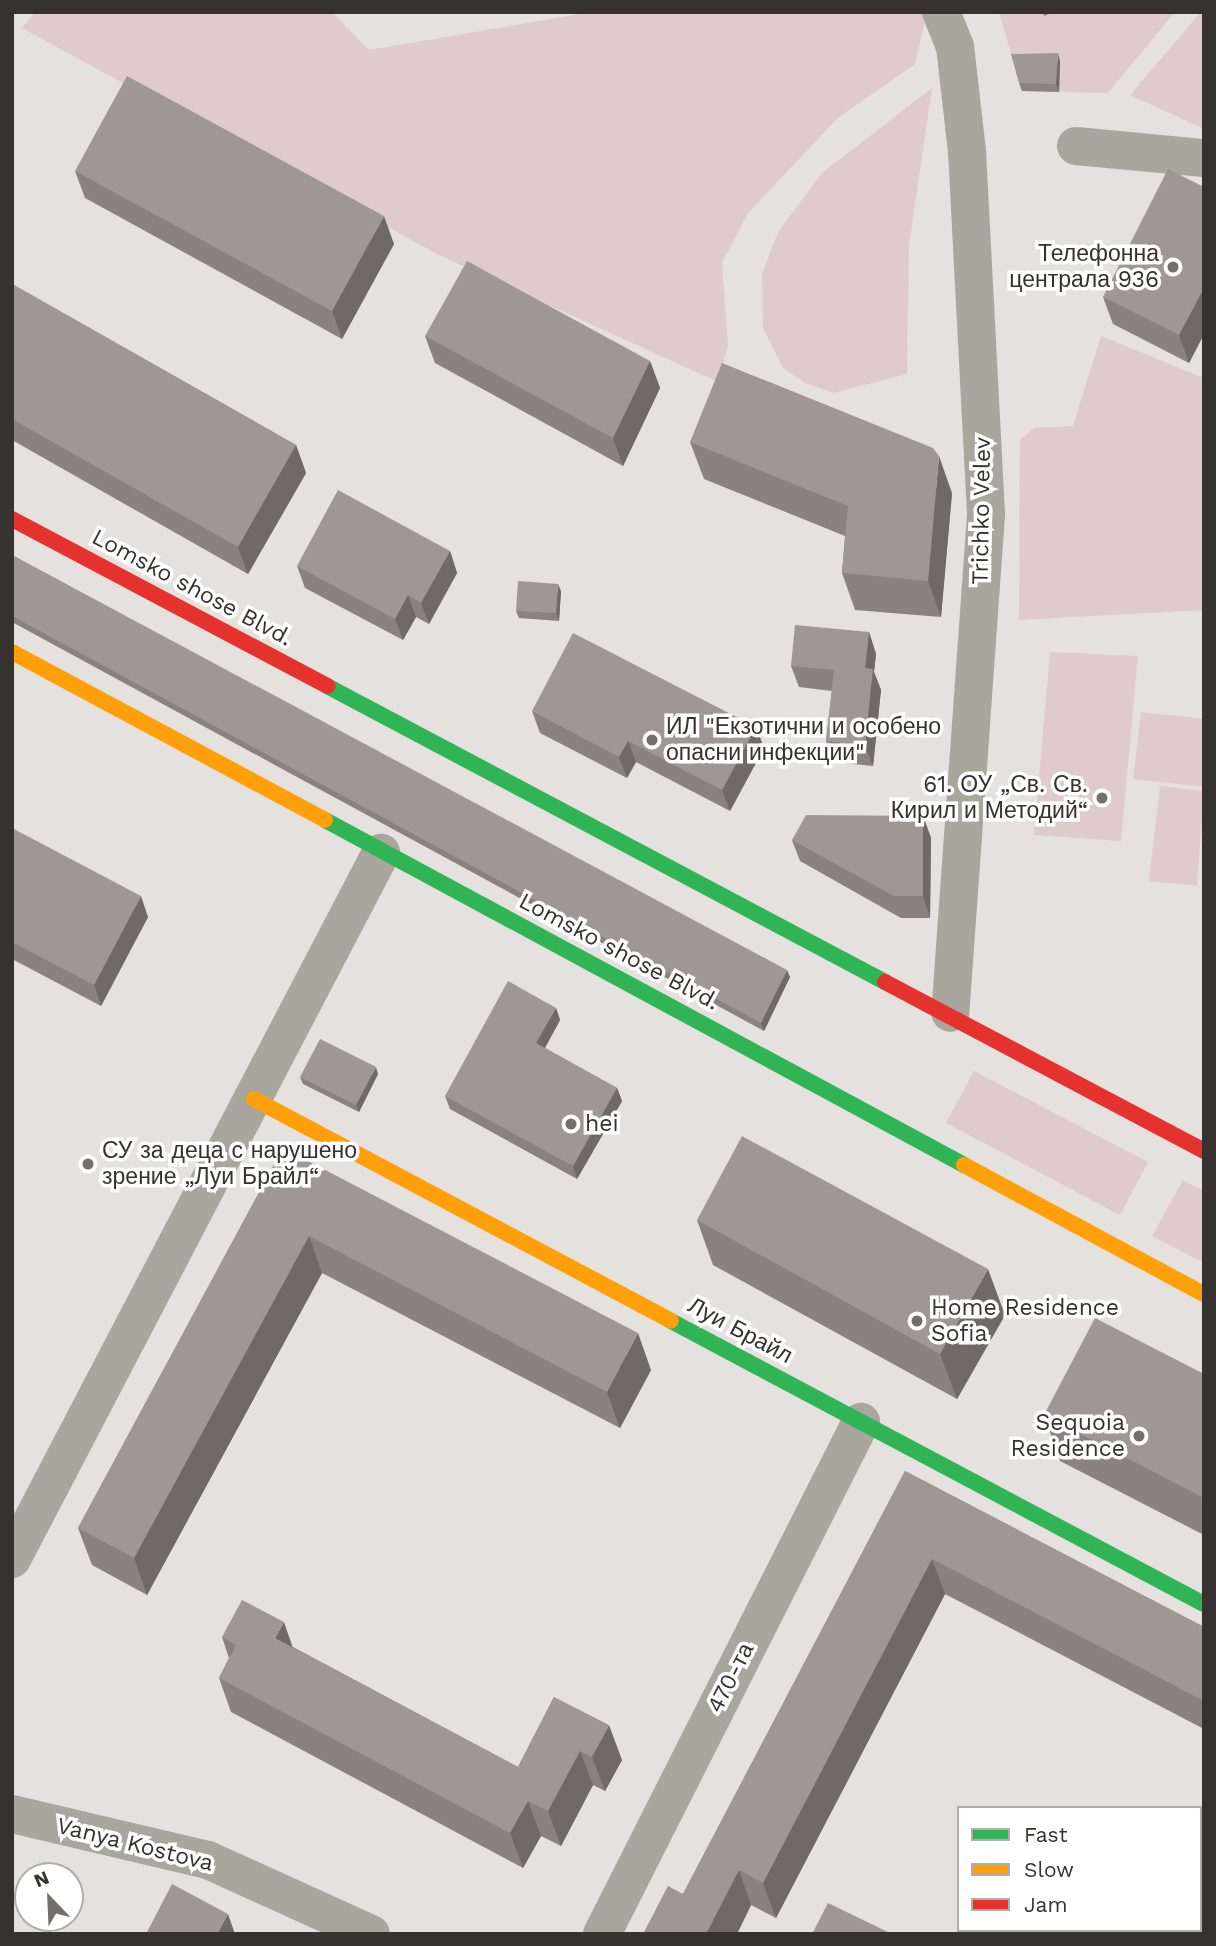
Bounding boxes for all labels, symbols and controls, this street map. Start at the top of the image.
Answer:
place label: Телефонна централа 936 [1009,240,1159,294]
marker: Телефонна централа 936 [1165,259,1181,275]
street label: Trichko Velev [967,437,997,585]
street label: Lomsko shose Blvd. [87,523,297,653]
place label: ИЛ "Екзотични и особено опасни инфекции" [666,713,941,767]
marker: ИЛ "Екзотични и особено опасни инфекции" [644,732,660,748]
place label: 61. ОУ „Св. Св. Кирил и Методий“ [891,771,1088,825]
marker: 61. ОУ „Св. Св. Кирил и Методий“ [1094,790,1110,806]
street label: Lomsko shose Blvd. [514,887,724,1017]
place label: hei [585,1110,619,1138]
marker: hei [563,1116,579,1132]
place label: СУ за деца с нарушено зрение „Луи Брайл“ [102,1137,357,1191]
marker: СУ за деца с нарушено зрение „Луи Брайл“ [80,1156,96,1172]
street label: Луи Брайл [683,1292,797,1370]
place label: Home Residence Sofia [931,1294,1119,1348]
marker: Home Residence Sofia [909,1313,925,1329]
place label: Sequoia Residence [1011,1409,1125,1463]
marker: Sequoia Residence [1131,1428,1147,1444]
street label: 470-та [702,1639,760,1717]
legend [957,1806,1202,1932]
street label: Vanya Kostova [54,1812,216,1878]
text: Fast [1024,1822,1068,1847]
text: Slow [1024,1857,1074,1882]
north arrow [14,1862,84,1932]
text: N [30,1866,52,1892]
text: Jam [1024,1892,1067,1917]

